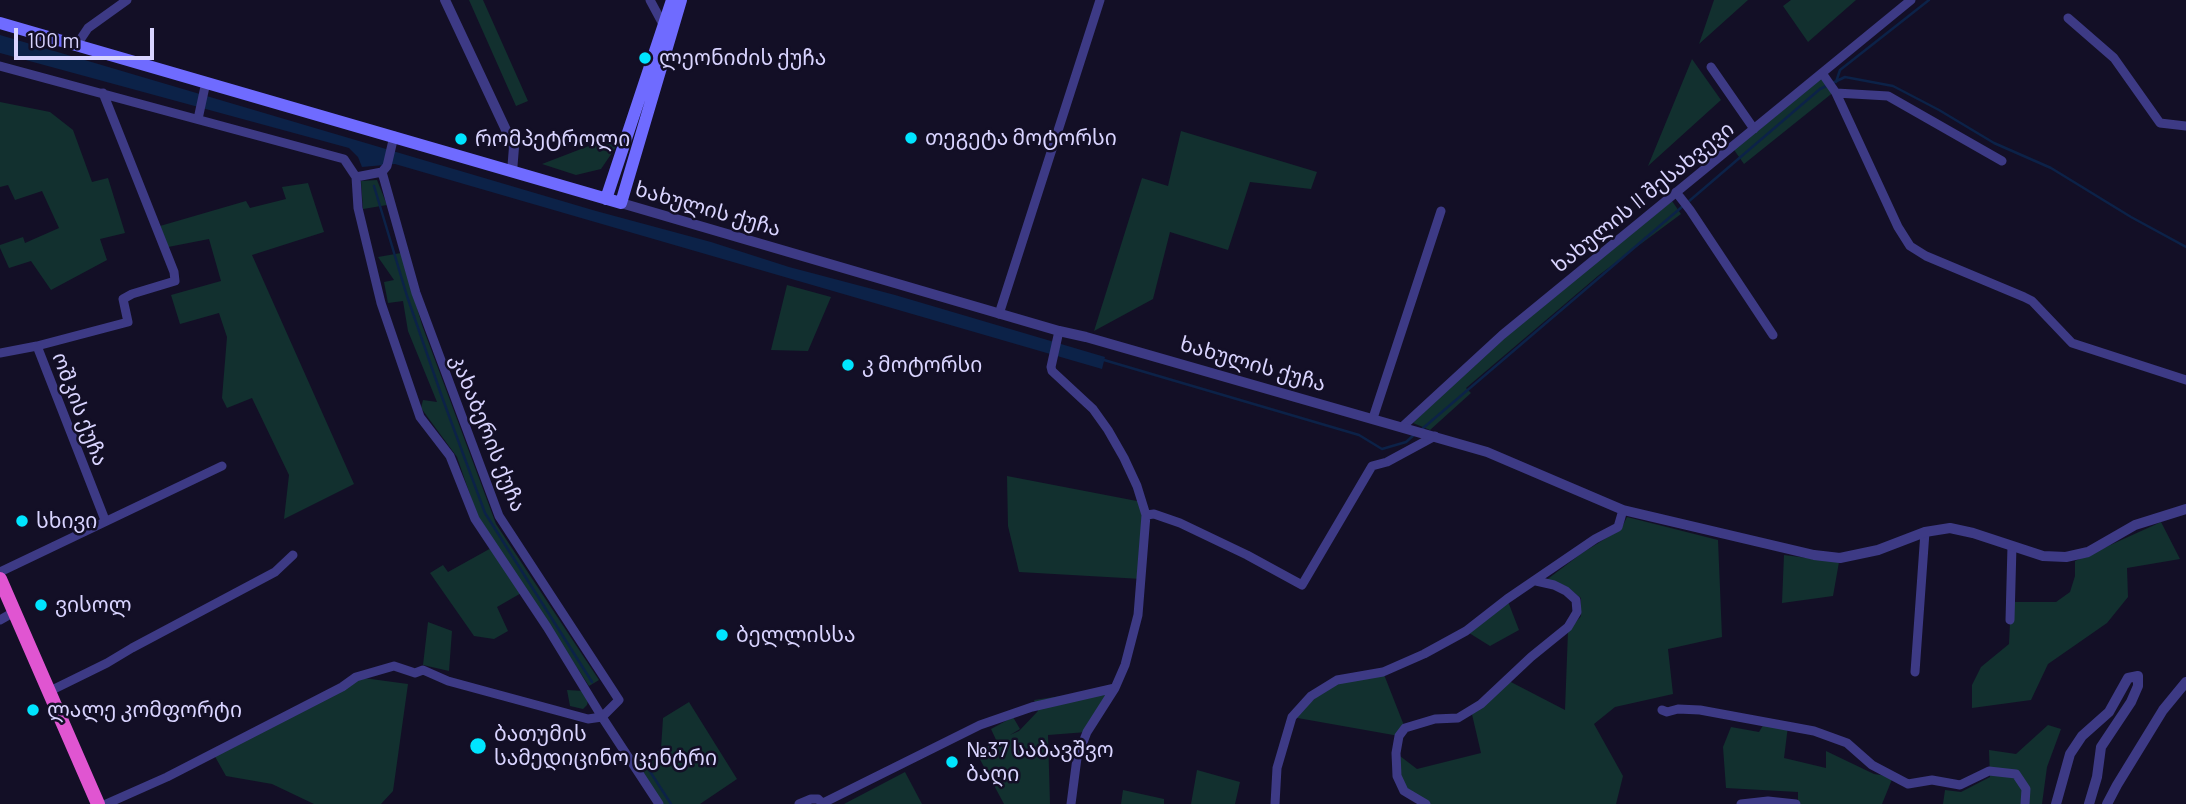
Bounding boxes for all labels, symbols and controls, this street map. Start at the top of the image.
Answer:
scale bar [18,14,158,58]
text: 100 m [27,27,80,52]
place label: ლეონიძის ქუჩა [659,45,826,71]
marker: ლეონიძის ქუჩა [637,50,653,66]
street label: ხახულის II შესახვევი [1547,116,1739,278]
place label: თეგეტა მოტორსი [925,125,1117,151]
place label: რომპეტროლი [475,126,630,152]
marker: თეგეტა მოტორსი [903,130,919,146]
marker: რომპეტროლი [453,131,469,147]
street label: ხახულის ქუჩა [632,176,784,242]
street label: ხახულის ქუჩა [1177,331,1329,397]
street label: ოშკის ქუჩა [47,349,113,469]
street label: კახაბერის ქუჩა [445,351,531,515]
place label: კ მოტორსი [862,352,982,378]
marker: კ მოტორსი [840,357,856,373]
place label: სხივი [36,508,97,534]
marker: სხივი [14,513,30,529]
place label: ვისოლ [55,592,132,618]
marker: ვისოლ [33,597,49,613]
place label: ბელლისსა [736,622,856,648]
marker: ბელლისსა [714,627,730,643]
place label: ლალე კომფორტი [47,697,242,723]
marker: ლალე კომფორტი [25,702,41,718]
place label: ბათუმის სამედიცინო ცენტრი [494,721,717,771]
marker: ბათუმის სამედიცინო ცენტრი [468,736,488,756]
place label: №37 საბავშვო ბაღი [966,737,1114,787]
marker: №37 საბავშვო ბაღი [944,754,960,770]

